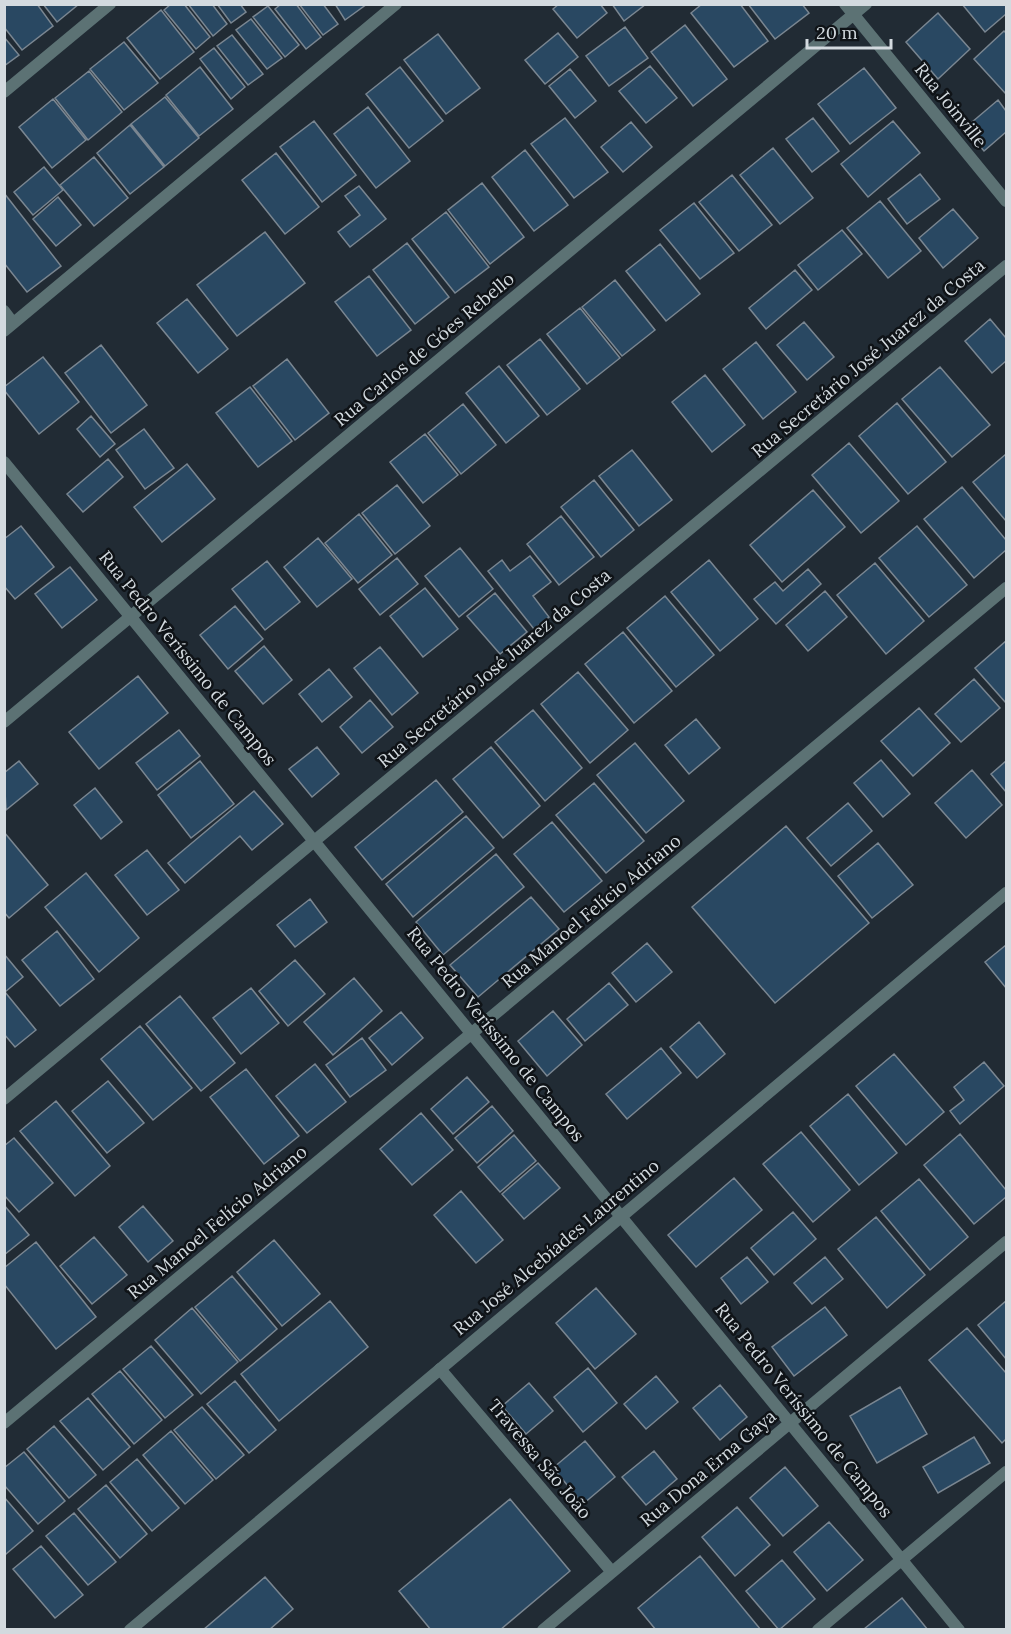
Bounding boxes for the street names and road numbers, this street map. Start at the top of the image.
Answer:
street label: Rua Joinville [910,58,992,152]
street label: Rua Secretário José Juarez da Costa [747,253,989,463]
street label: Rua Carlos de Góes Rebello [329,267,519,431]
street label: Rua Pedro Veríssimo de Campos [94,546,282,770]
street label: Rua Secretário José Juarez da Costa [373,563,615,773]
street label: Rua Manoel Felício Adriano [496,829,686,993]
street label: Rua Pedro Veríssimo de Campos [402,922,590,1146]
street label: Rua Manoel Felício Adriano [122,1140,312,1304]
street label: Rua José Alcebíades Laurentino [448,1154,664,1340]
street label: Rua Pedro Veríssimo de Campos [710,1298,898,1522]
street label: Travessa São João [483,1394,597,1524]
street label: Rua Dona Erna Gaya [635,1404,781,1532]

